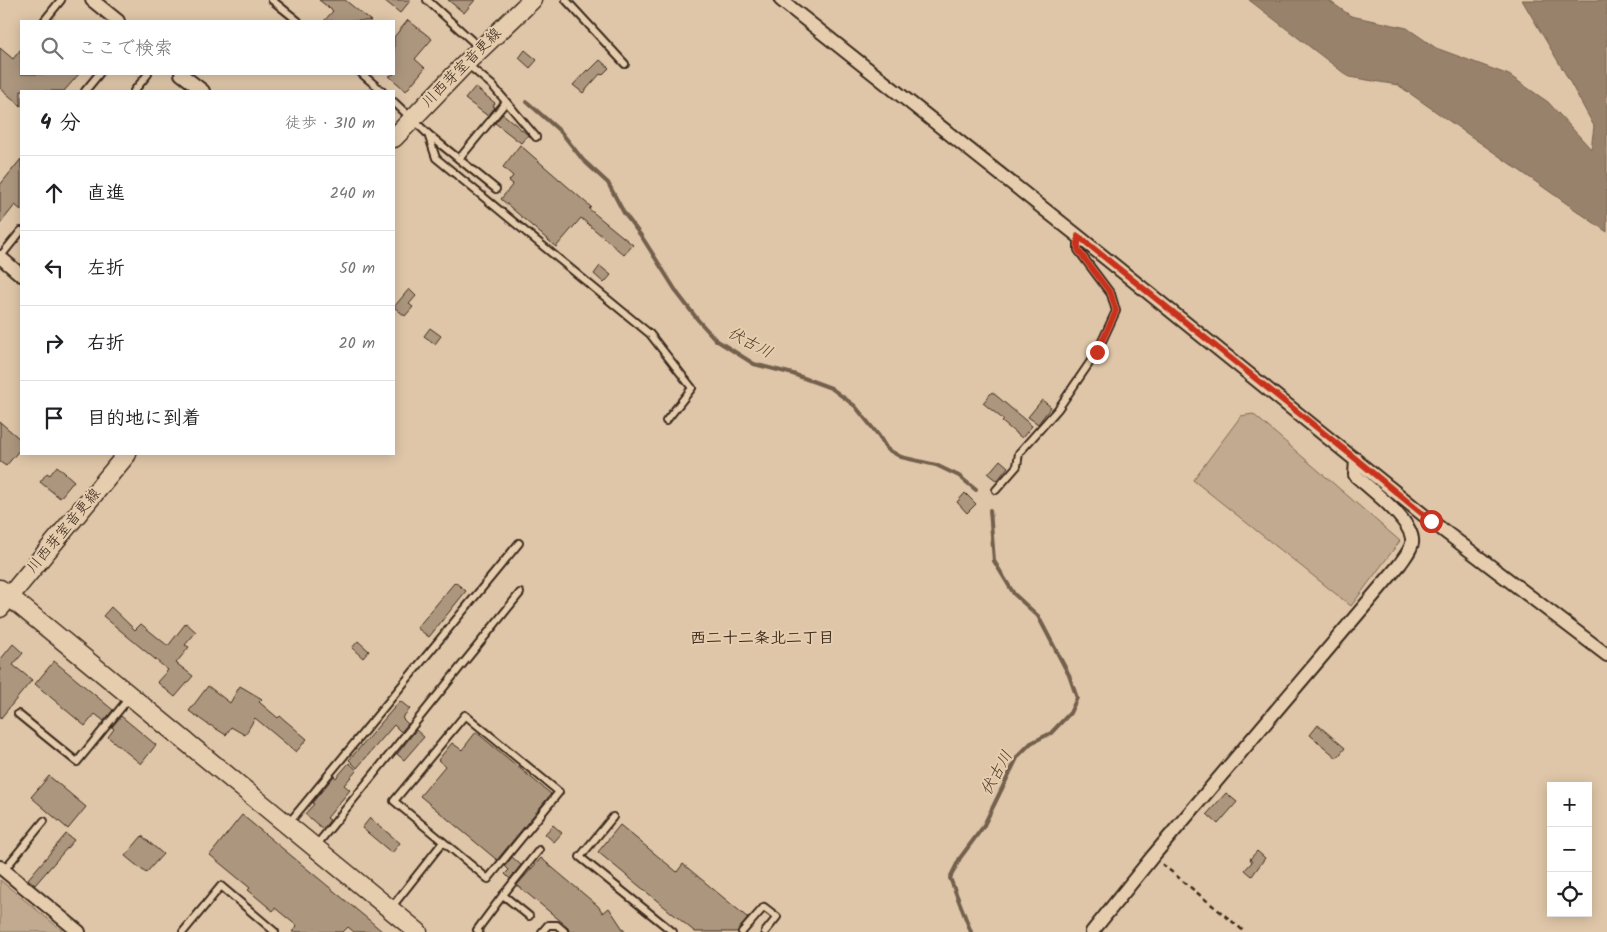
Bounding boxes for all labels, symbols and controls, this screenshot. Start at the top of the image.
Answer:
search box [20,20,395,75]
street label: 川西芽室音更線 [416,22,508,114]
icon: search [38,34,66,62]
text: ここで検索 [78,34,173,64]
text: 4 分 [40,107,81,140]
text: 徒歩 · 310 m [285,111,375,136]
icon: ahead [40,179,68,207]
text: 直進 [87,179,125,209]
text: 240 m [330,181,375,206]
icon: left [40,254,68,282]
text: 左折 [87,254,125,284]
text: 50 m [339,256,375,281]
water label: 伏古川 [723,321,777,365]
icon: right [40,329,68,357]
text: 右折 [87,329,125,359]
text: 20 m [339,331,375,356]
route end [1086,341,1109,364]
icon: arrive [40,404,68,432]
text: 目的地に到着 [87,404,201,434]
street label: 川西芽室音更線 [21,483,107,579]
route start [1420,510,1443,533]
district label: 西二十二条北二丁目 [690,626,834,651]
water label: 伏古川 [974,746,1020,800]
map controls [1547,782,1592,917]
button: + [1547,782,1592,827]
button: − [1547,827,1592,872]
button: locate [1547,872,1592,917]

